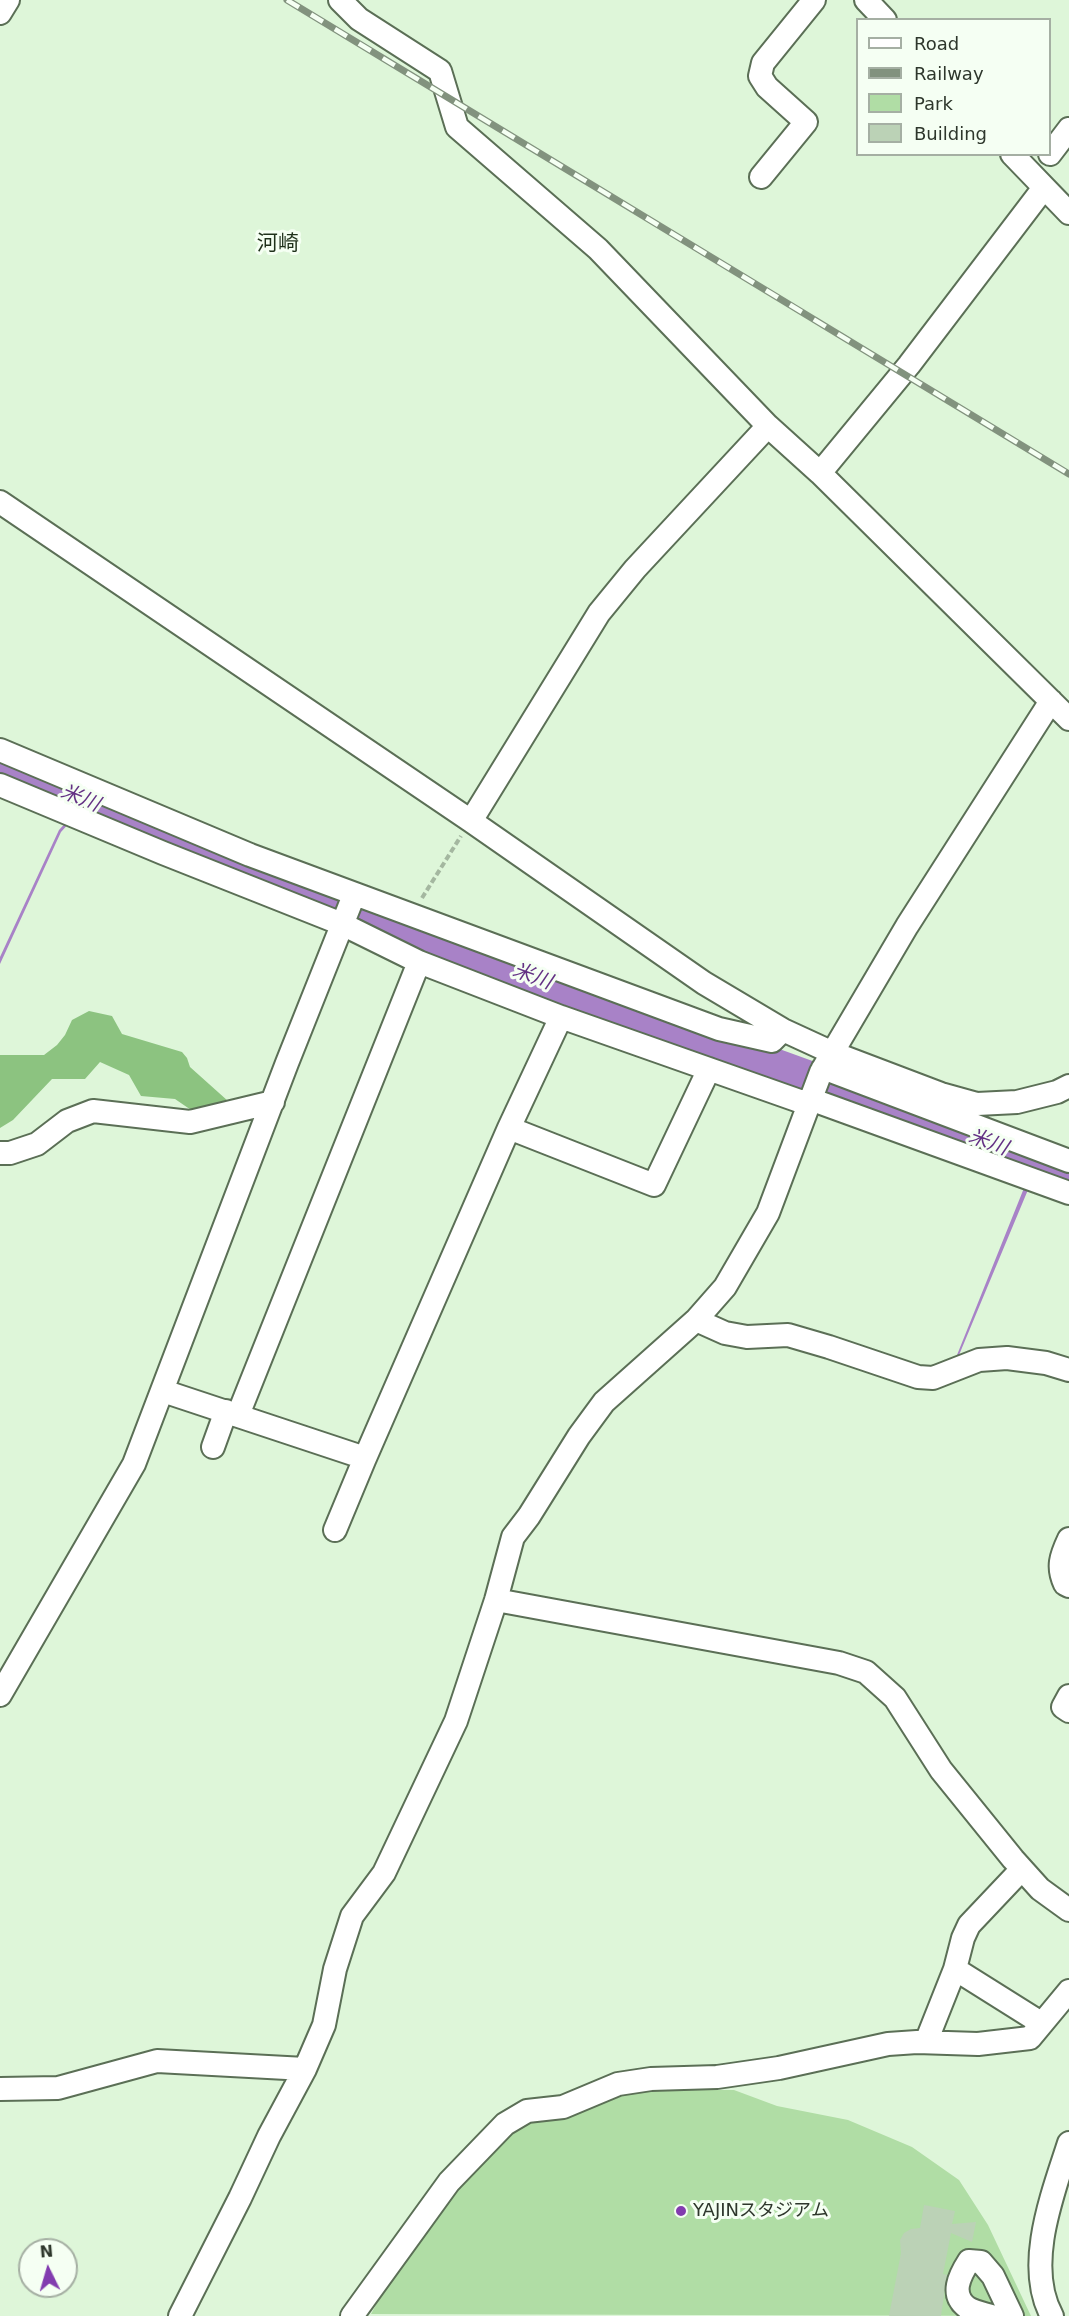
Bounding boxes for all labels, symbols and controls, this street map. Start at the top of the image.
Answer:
legend [856,18,1051,156]
text: Road [914,33,959,54]
text: Railway [914,63,984,84]
text: Park [914,93,953,114]
text: Building [914,123,987,144]
district label: 河崎 [257,232,299,258]
water label: 米川 [57,780,103,818]
water label: 米川 [509,959,555,995]
water label: 米川 [965,1125,1011,1161]
place label: YAJINスタジアム [693,2200,829,2222]
marker: YAJINスタジアム [674,2204,688,2218]
north arrow [18,2238,78,2298]
text: N [39,2242,54,2262]

